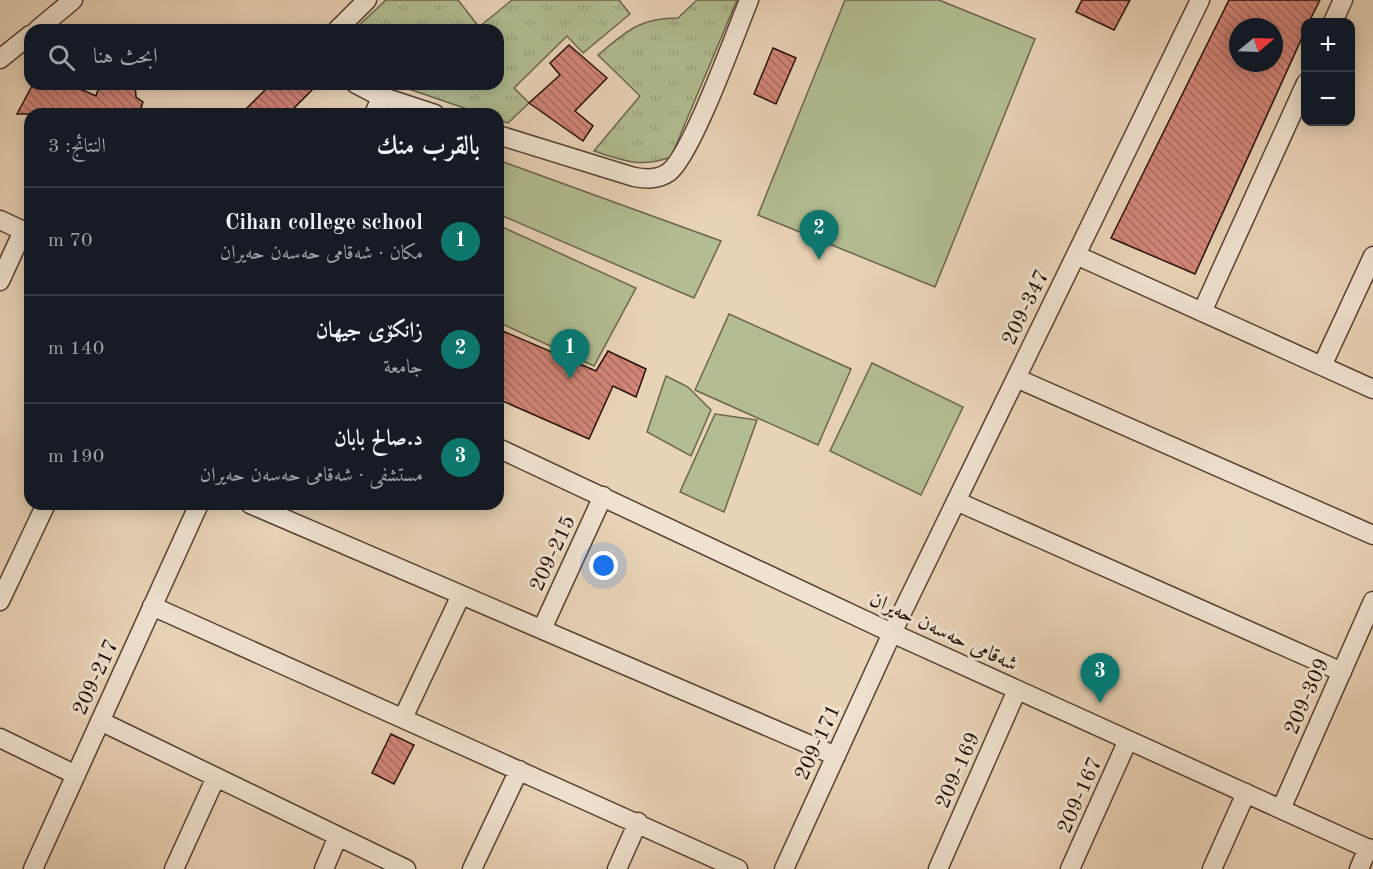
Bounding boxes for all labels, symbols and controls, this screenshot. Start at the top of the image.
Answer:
north arrow [1229,18,1283,72]
map controls [1301,18,1355,126]
button: + [1301,18,1355,72]
search box [24,24,504,90]
icon: search [45,41,78,74]
text: ابحث هنا [93,46,158,68]
button: − [1301,72,1355,126]
text: بالقرب منك [377,134,480,160]
text: النتائج: 3 [48,137,106,157]
pin: 2 [800,210,838,260]
text: Cihan college school [225,212,423,234]
text: 70 m [48,231,93,251]
text: 1 [455,231,466,251]
text: مكان · شەقامی حەسەن حەیران [220,244,423,264]
street label: 209-347 [999,267,1054,349]
text: زانکۆی جیھان [316,320,423,342]
pin: 1 [550,330,590,379]
text: 140 m [48,339,104,359]
text: 2 [455,339,466,359]
text: جامعة [384,358,423,378]
text: د.صالح بابان [334,428,423,450]
text: 190 m [48,447,104,467]
text: 3 [455,447,466,467]
text: مستشفى · شەقامی حەسەن حەیران [200,466,423,486]
street label: 209-215 [527,513,580,595]
your location [589,551,618,580]
street label: شەقامی حەسەن حەیران [866,589,1021,676]
street label: 209-217 [70,637,123,719]
pin: 3 [1080,654,1120,703]
street label: 209-309 [1281,655,1333,738]
street label: 209-171 [792,702,845,784]
street label: 209-169 [932,729,984,812]
street label: 209-167 [1054,754,1106,837]

